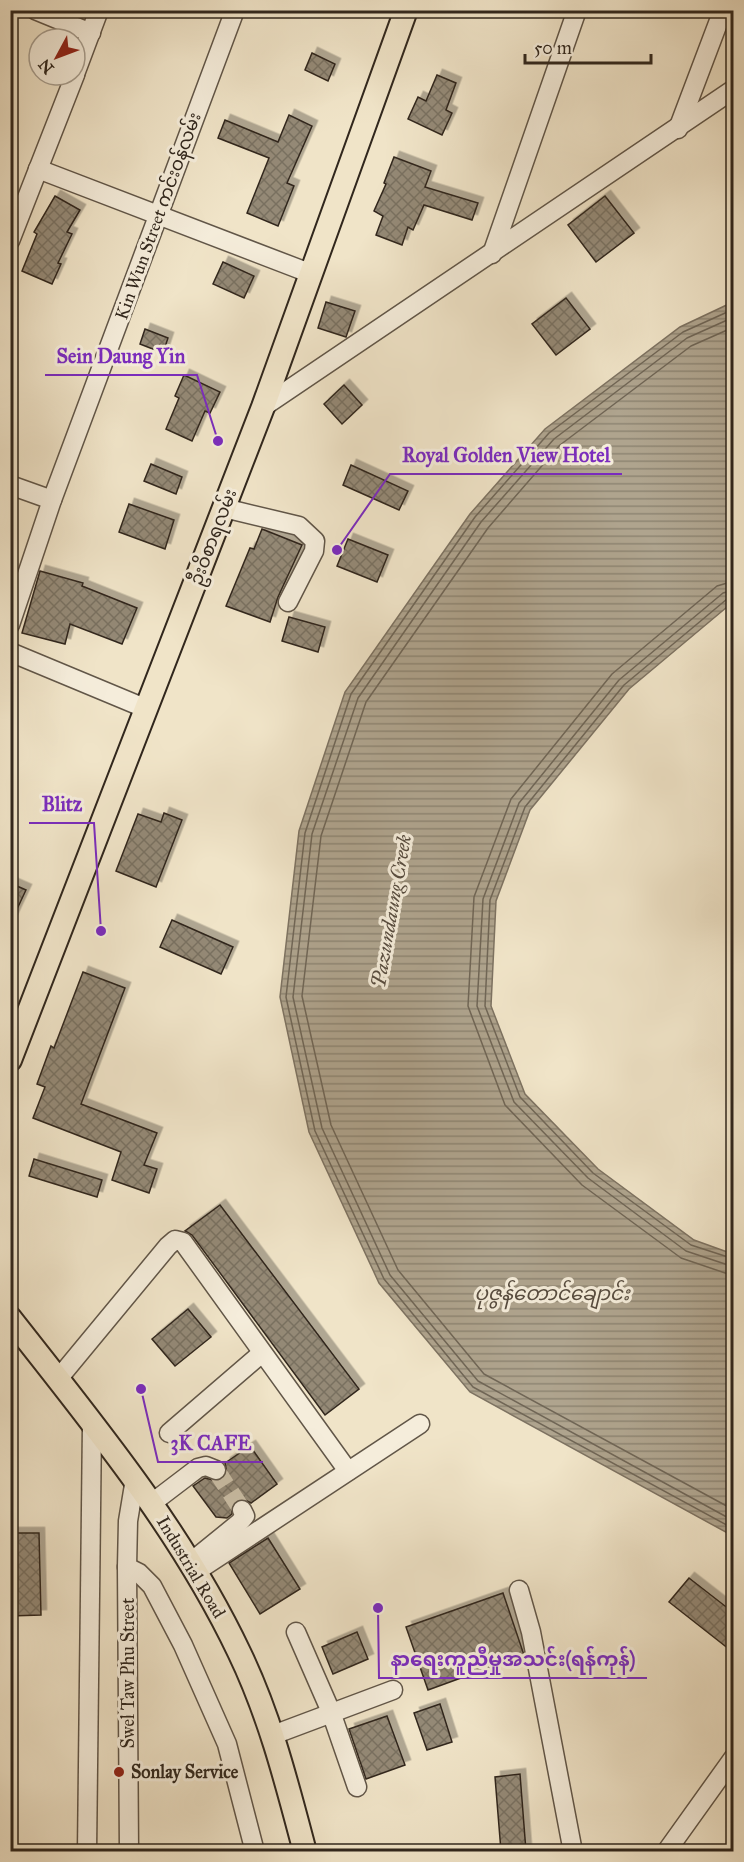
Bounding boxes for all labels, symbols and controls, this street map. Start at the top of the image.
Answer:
north arrow [27,27,87,87]
scale bar [525,27,651,65]
text: 50 m [534,37,572,59]
text: N [34,55,58,78]
street label: Kin Wun Street ကင်းဝန်လမ်း [108,109,210,324]
callout: Sein Daung Yin [45,337,197,375]
text: Sein Daung Yin [57,344,186,369]
callout: Royal Golden View Hotel [390,436,622,474]
text: Royal Golden View Hotel [402,443,611,468]
street label: ဦးဝိစာရလမ်း [182,485,245,590]
callout: Blitz [29,785,94,823]
text: Blitz [42,792,83,816]
water label: Pazundaung Creek [366,833,416,989]
water label: ပုဇွန်တောင်ချောင်း [474,1279,631,1310]
callout: 3K CAFE [158,1424,263,1462]
text: 3K CAFE [171,1431,252,1456]
street label: Industrial Road [152,1512,230,1622]
street label: Swel Taw Phu Street [117,1597,139,1748]
callout: နာရေးကူညီမှုအသင်း(ရန်ကုန်) [379,1640,647,1678]
text: နာရေးကူညီမှုအသင်း(ရန်ကုန်) [391,1646,636,1675]
place label: Sonlay Service [131,1761,239,1784]
marker: Sonlay Service [112,1765,126,1779]

